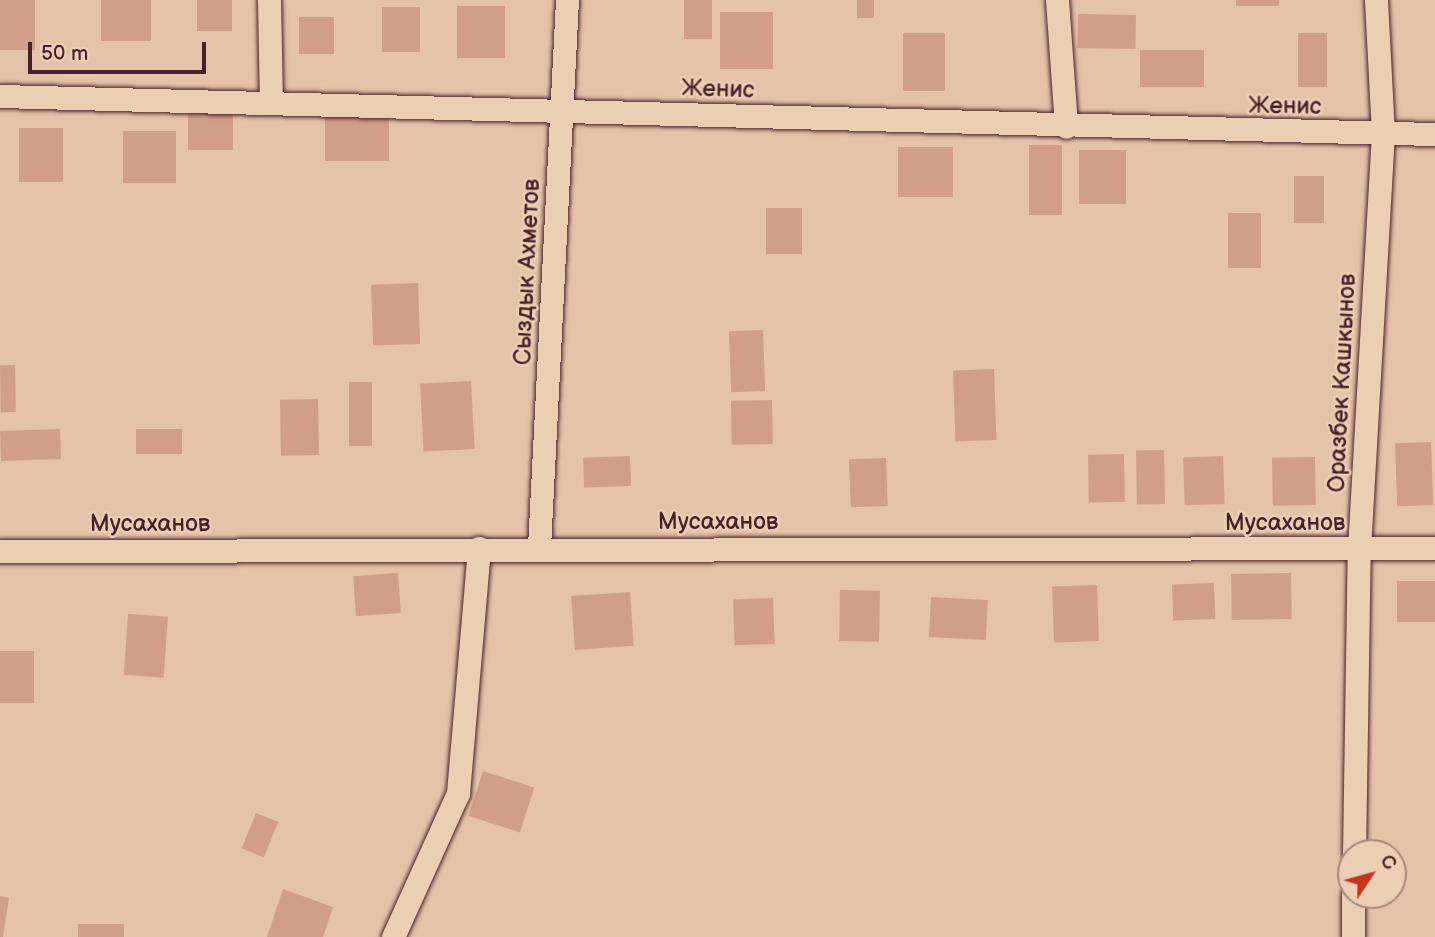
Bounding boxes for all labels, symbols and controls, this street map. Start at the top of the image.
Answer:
scale bar [32,28,210,72]
text: 50 m [41,41,88,66]
street label: Женис [681,73,755,105]
street label: Женис [1248,91,1322,121]
street label: Сыздык Ахметов [508,178,546,366]
street label: Оразбек Кашкынов [1322,273,1362,493]
street label: Мусаханов [658,508,778,536]
street label: Мусаханов [1225,509,1345,537]
street label: Мусаханов [90,510,210,538]
north arrow [1337,839,1407,909]
text: С [1375,850,1401,875]

